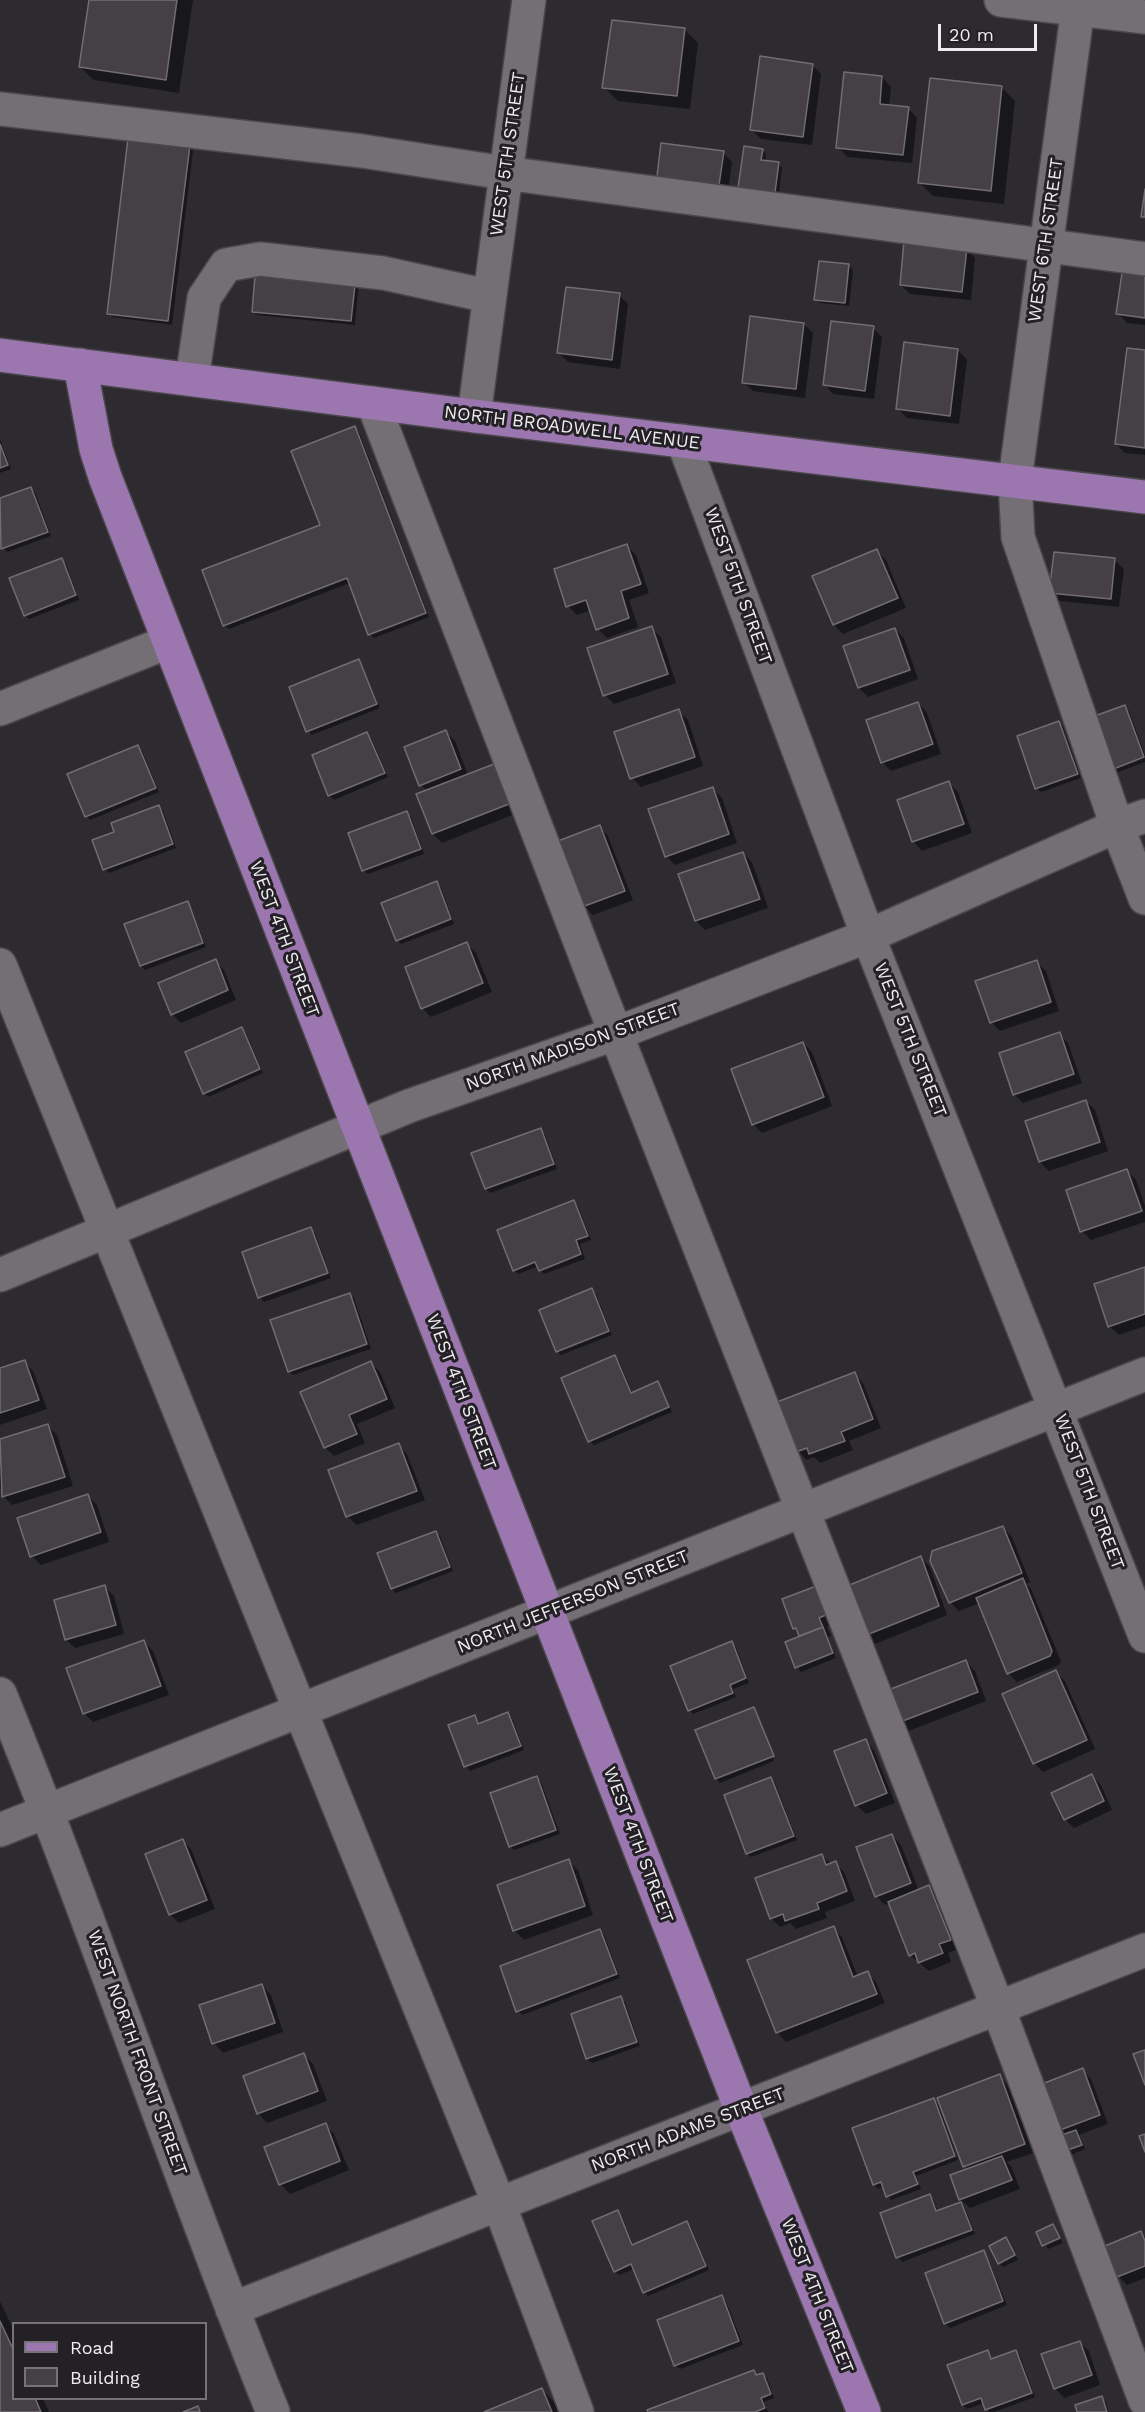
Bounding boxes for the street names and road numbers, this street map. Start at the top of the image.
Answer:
street label: WEST 5TH STREET [486,71,530,237]
street label: WEST 6TH STREET [1024,156,1068,324]
street label: NORTH BROADWELL AVENUE [443,402,701,454]
street label: WEST 5TH STREET [700,505,776,667]
street label: WEST 4TH STREET [244,858,324,1020]
street label: WEST 5TH STREET [869,959,951,1121]
street label: NORTH MADISON STREET [463,998,683,1096]
street label: WEST 4TH STREET [421,1311,501,1473]
street label: WEST 5TH STREET [1049,1411,1129,1573]
street label: NORTH JEFFERSON STREET [454,1546,692,1658]
street label: WEST 4TH STREET [598,1764,678,1926]
street label: WEST NORTH FRONT STREET [82,1927,192,2179]
street label: NORTH ADAMS STREET [588,2083,788,2177]
street label: WEST 4TH STREET [776,2215,858,2377]

